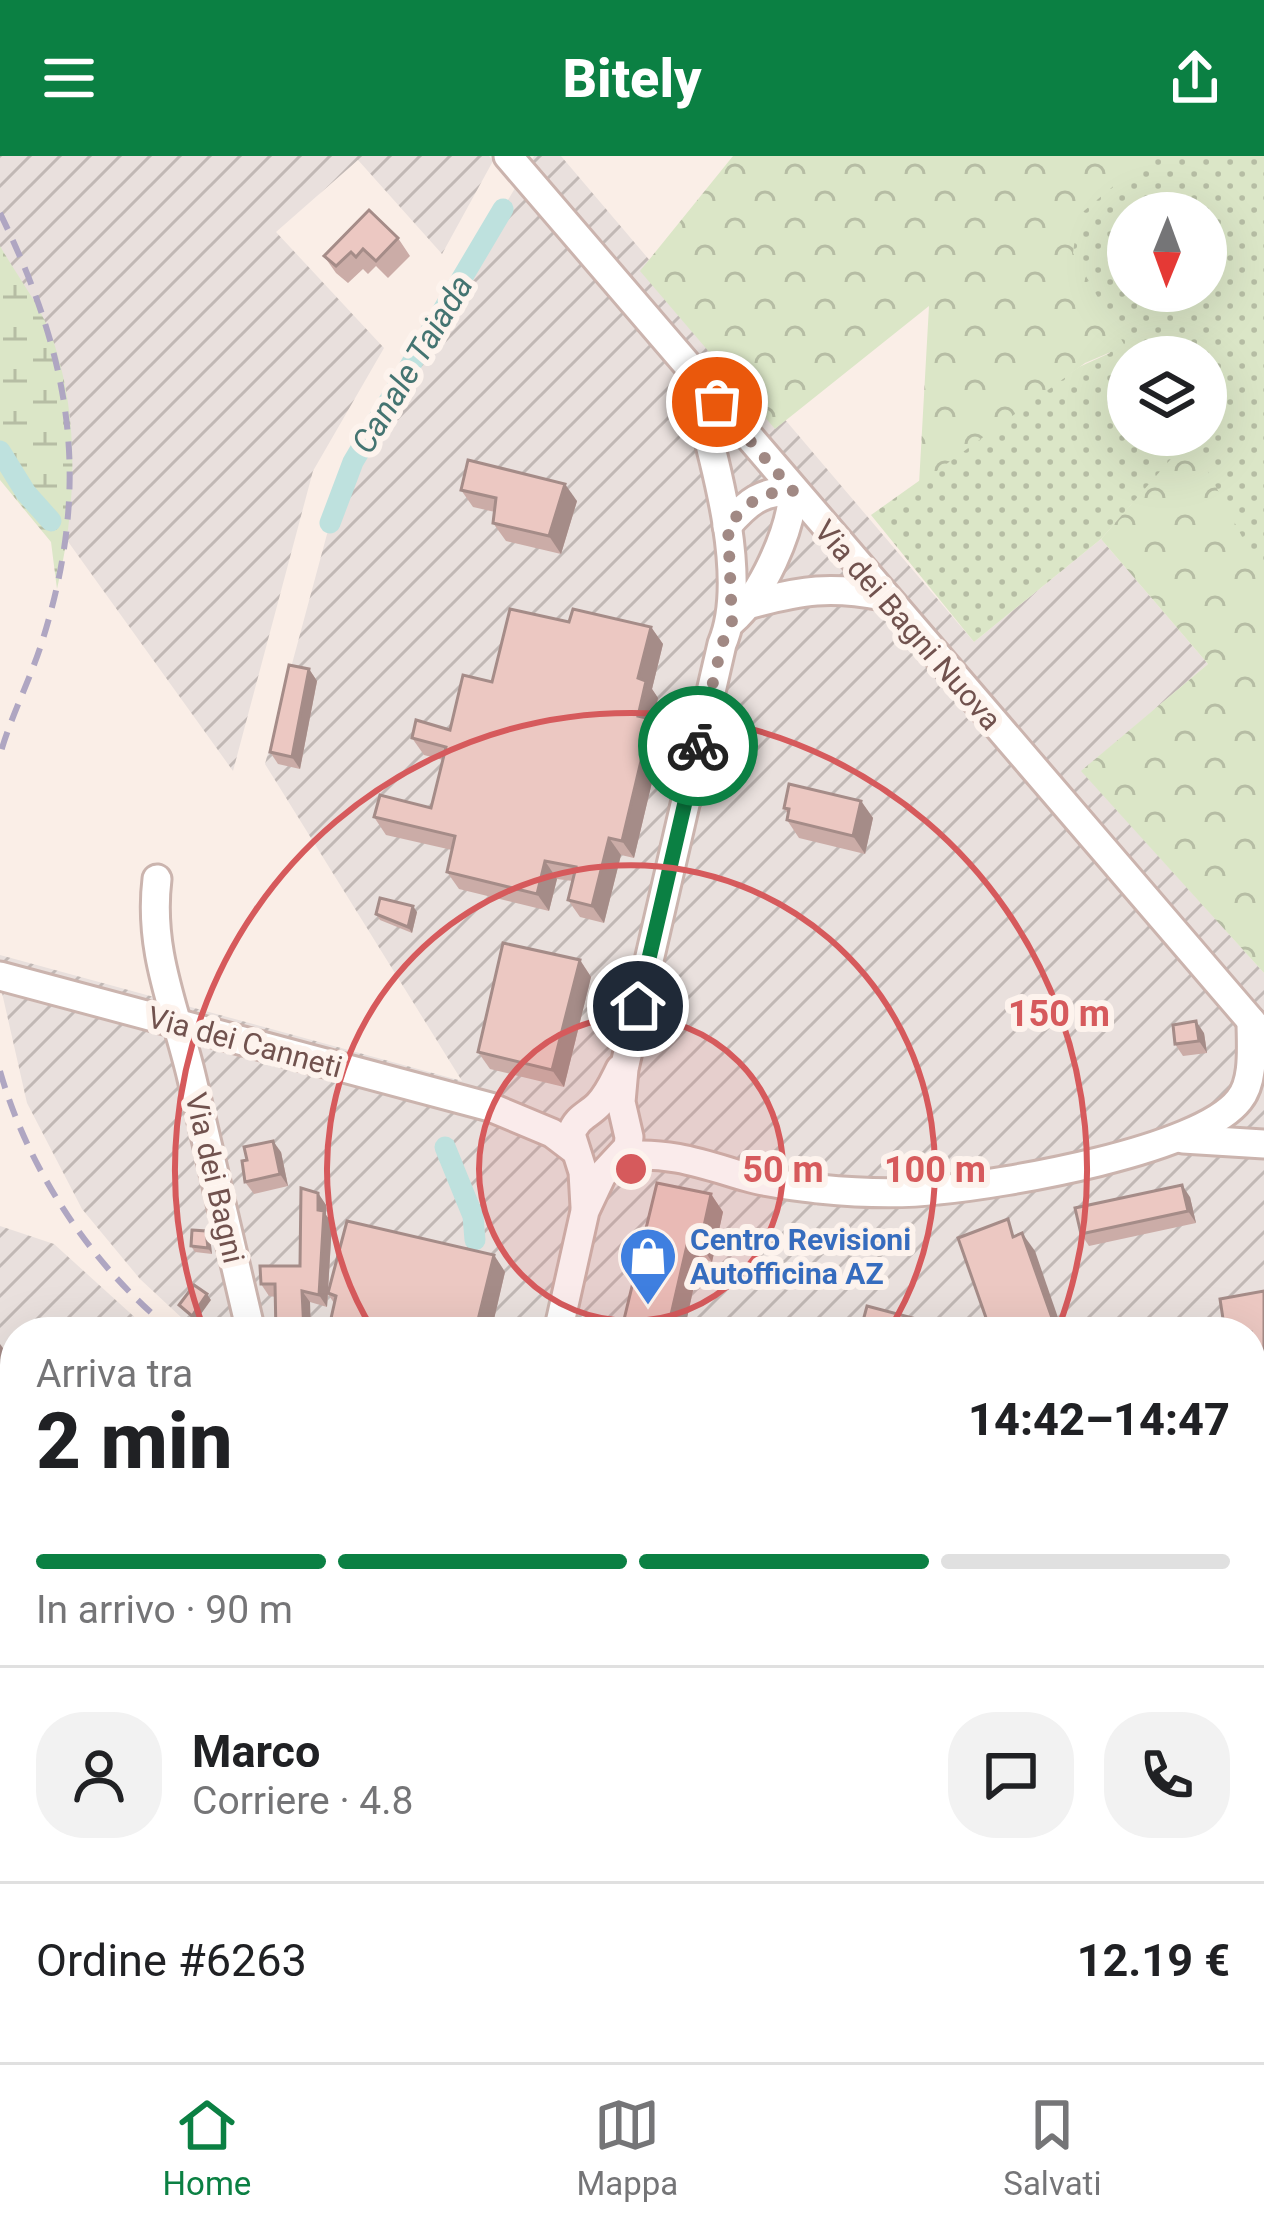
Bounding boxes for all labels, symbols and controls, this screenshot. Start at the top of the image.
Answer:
icon: menu [36,45,102,111]
icon: share [1162,45,1228,111]
text: Bitely [562,47,702,110]
north arrow [1107,192,1227,312]
map controls [1107,192,1227,456]
water label: Canale Taiada [344,268,480,460]
button: layers [1107,336,1227,456]
pin [666,351,768,453]
icon: bag [684,369,750,435]
street label: Via dei Bagni Nuova [807,513,1009,737]
courier [638,686,758,806]
icon: bike [665,713,731,779]
pin [587,955,689,1057]
icon: home [605,973,671,1039]
text: 150 m [1008,993,1110,1035]
street label: Via dei Canneti [144,999,346,1085]
street label: Via dei Bagni [178,1090,252,1266]
centre of rings [610,1148,652,1190]
text: 50 m [742,1149,824,1191]
text: 100 m [884,1149,986,1191]
place label: Centro Revisioni Autofficina AZ [690,1222,911,1291]
shop icon: Centro Revisioni Autofficina AZ [617,1225,679,1307]
text: Arriva tra [36,1351,193,1397]
text: 14:42–14:47 [968,1393,1230,1446]
text: 2 min [36,1396,233,1487]
text: In arrivo · 90 m [36,1587,293,1633]
button: person [36,1712,162,1838]
button: chat [948,1712,1074,1838]
button: phone [1104,1712,1230,1838]
text: Marco [192,1725,320,1778]
text: Corriere · 4.8 [192,1778,413,1824]
text: Ordine #6263 [36,1934,307,1987]
text: 12.19 € [1077,1934,1230,1987]
tab: Home [163,2092,251,2203]
tab: Mappa [576,2092,678,2203]
tab: Salvati [1003,2092,1101,2203]

